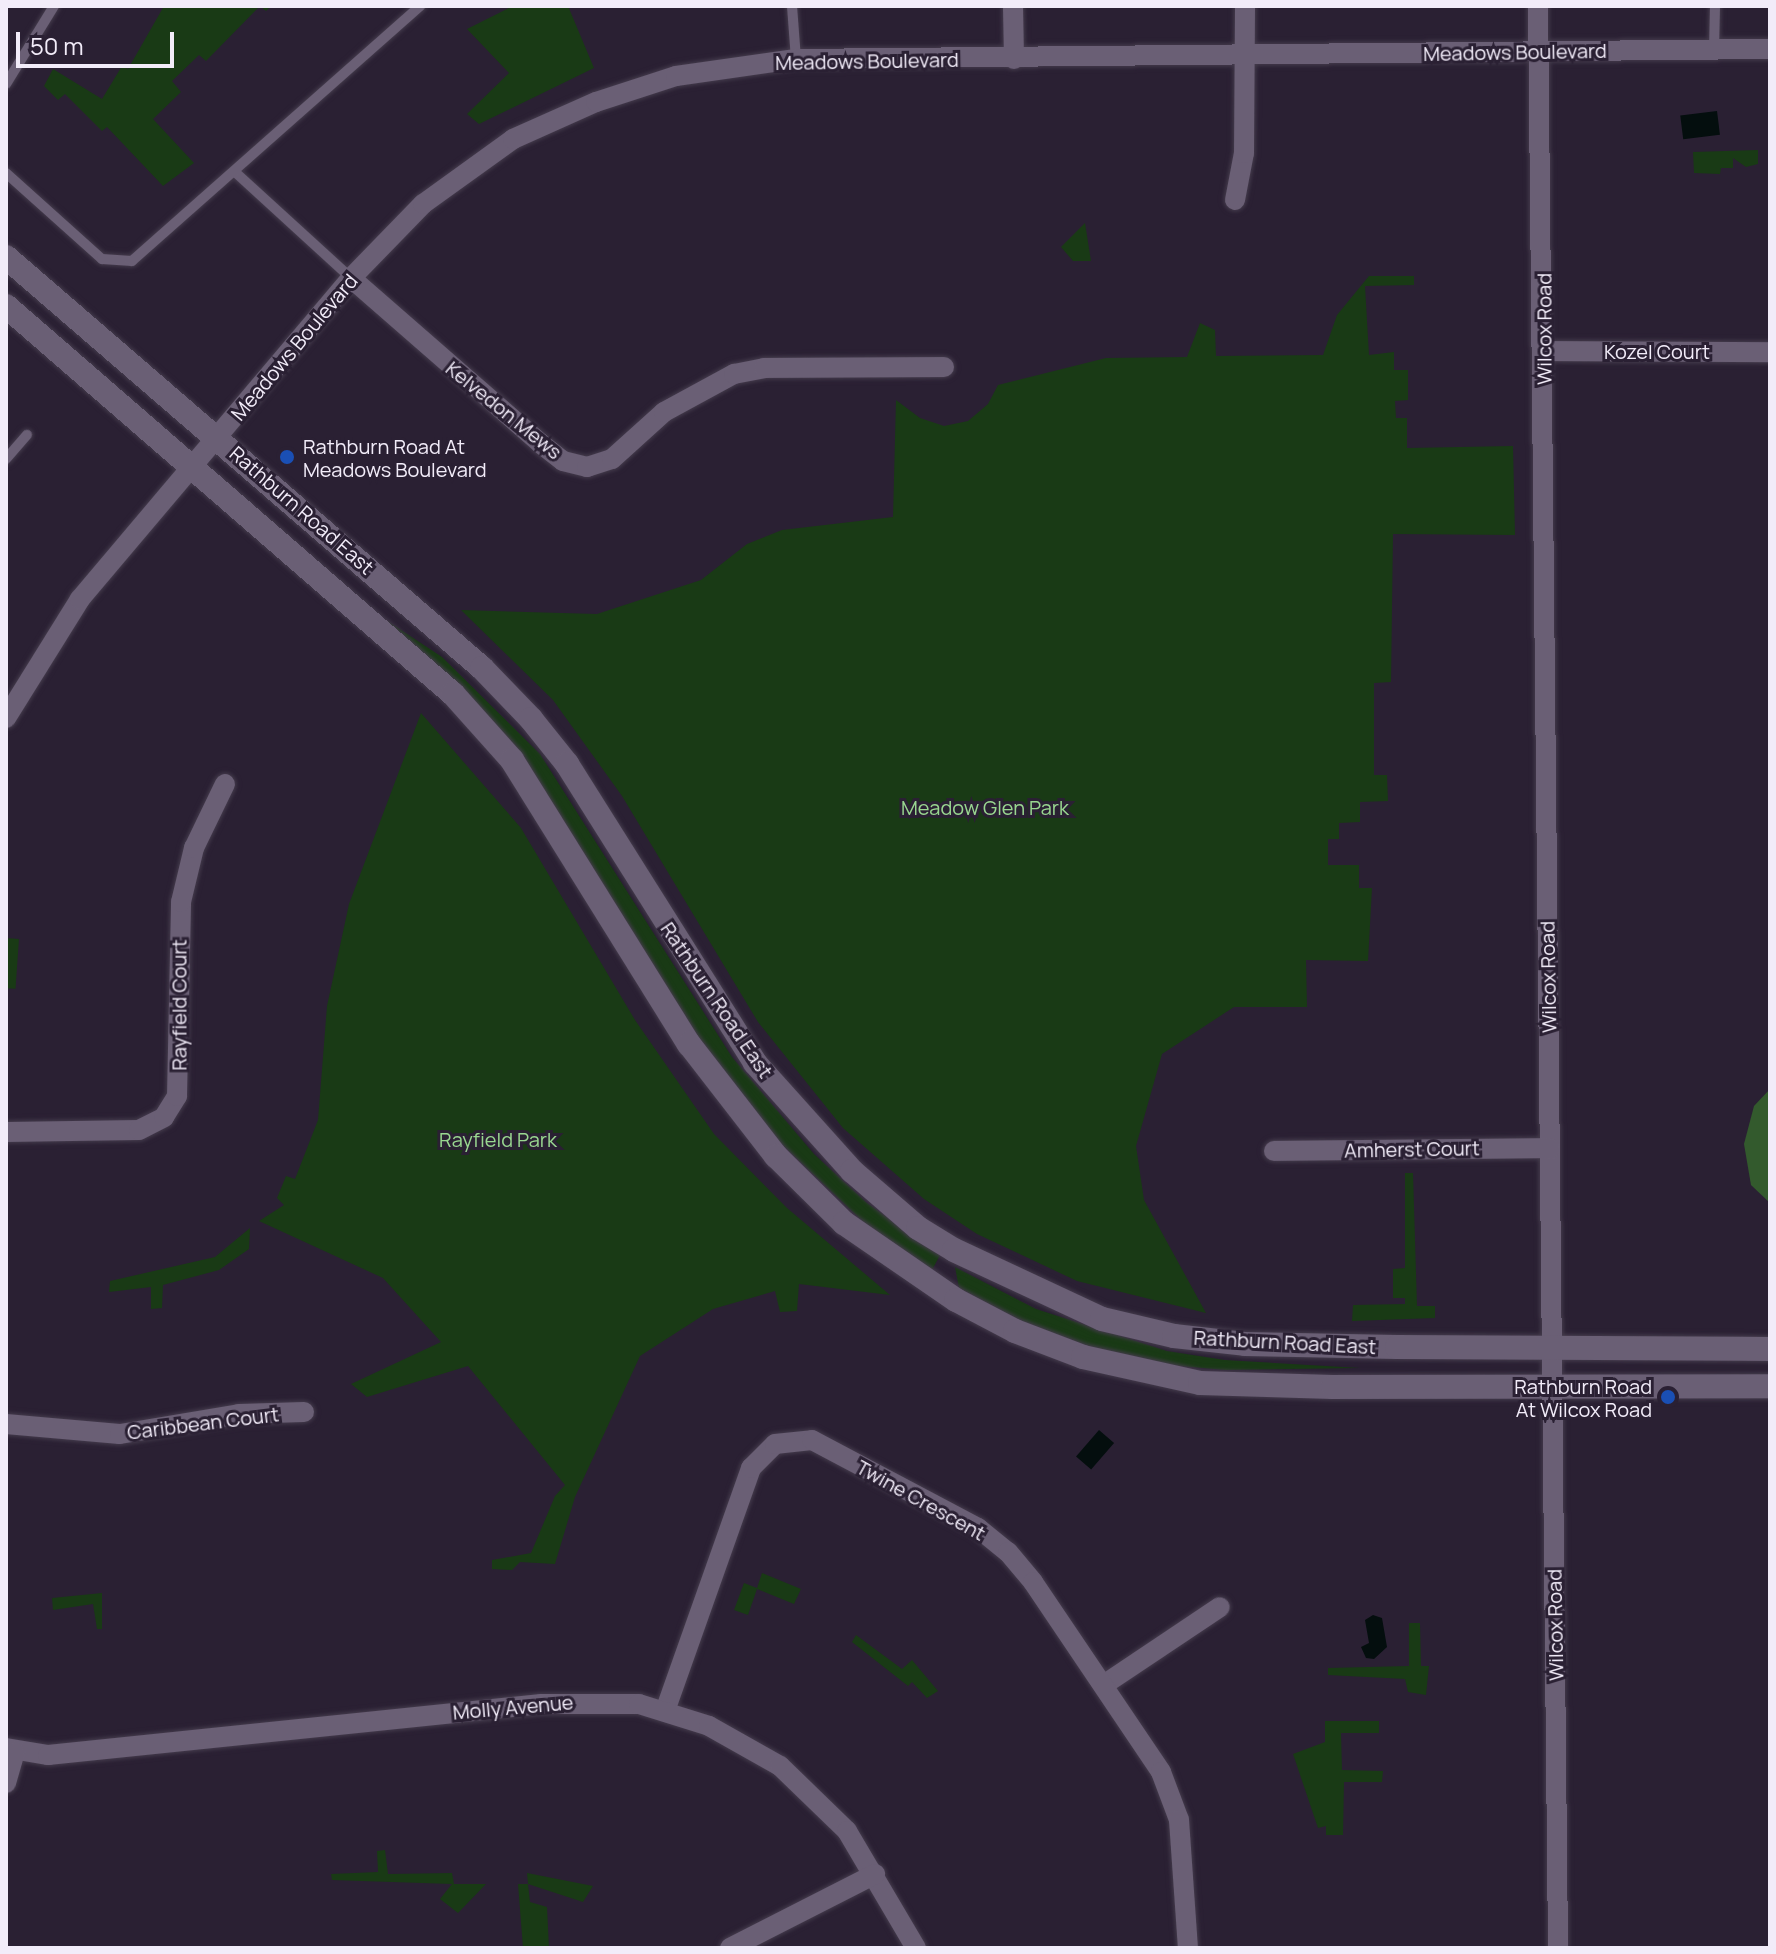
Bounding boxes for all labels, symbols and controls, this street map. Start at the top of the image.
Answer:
scale bar [20,16,178,66]
text: 50 m [30,29,84,62]
street label: Meadows Boulevard [1423,38,1607,66]
street label: Meadows Boulevard [775,47,959,75]
street label: Meadows Boulevard [226,269,362,425]
street label: Wilcox Road [1532,273,1556,385]
street label: Kozel Court [1604,339,1710,363]
street label: Kelvedon Mews [441,356,567,464]
place label: Rathburn Road At Meadows Boulevard [303,434,487,481]
street label: Rathburn Road East [225,441,379,579]
marker: Rathburn Road At Meadows Boulevard [278,448,296,466]
park label: Meadow Glen Park [901,795,1069,819]
street label: Rathburn Road East [656,917,778,1083]
street label: Wilcox Road [1535,921,1561,1033]
street label: Rayfield Court [167,939,191,1071]
park label: Rayfield Park [439,1127,557,1151]
street label: Amherst Court [1344,1136,1480,1162]
street label: Rathburn Road East [1193,1325,1377,1359]
place label: Rathburn Road At Wilcox Road [1514,1374,1652,1421]
marker: Rathburn Road At Wilcox Road [1659,1388,1677,1406]
street label: Caribbean Court [126,1402,280,1444]
street label: Twine Crescent [852,1455,990,1545]
street label: Wilcox Road [1542,1569,1568,1681]
street label: Molly Avenue [452,1690,574,1724]

